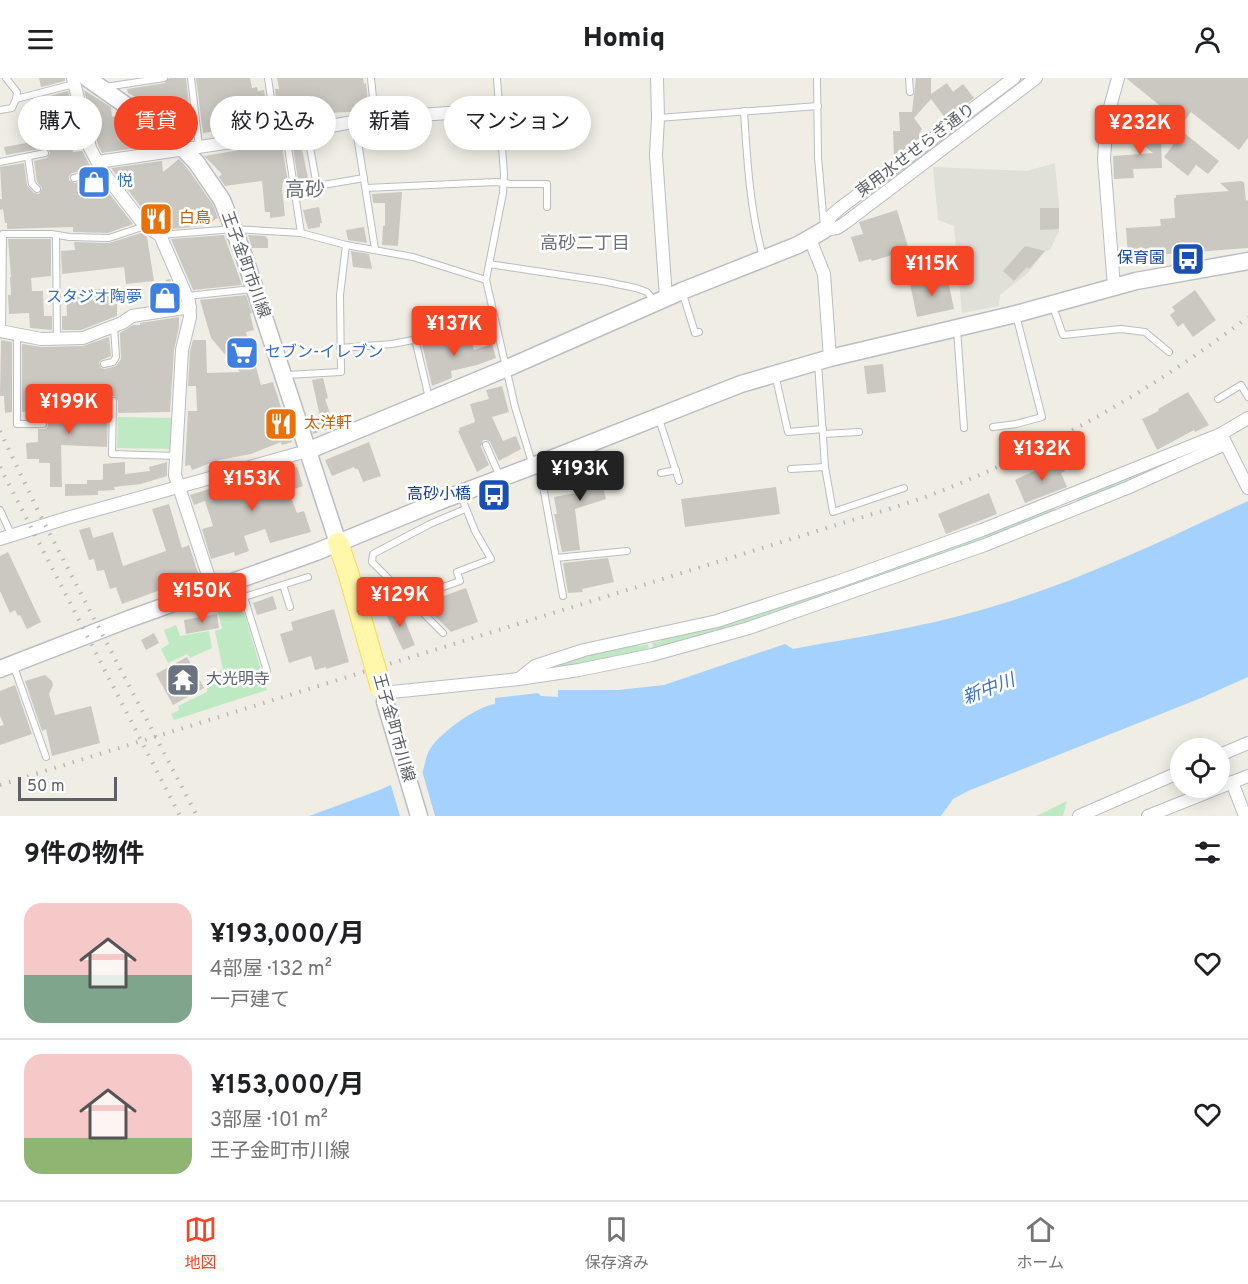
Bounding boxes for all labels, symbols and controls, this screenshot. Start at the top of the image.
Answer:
text: Homiq [583,22,665,56]
icon: menu [24,23,57,56]
icon: person [1191,23,1224,56]
chip: 購入 [18,96,102,150]
chip: 賃貸 [114,96,198,150]
chip: 絞り込み [210,96,336,150]
chip: 新着 [348,96,432,150]
chip: マンション [444,96,591,150]
street label: 東用水せせらぎ通り [852,100,980,202]
pin: ¥232K [1098,105,1182,156]
text: ¥232K [1109,111,1171,137]
shop icon: 悦 [76,164,112,200]
place label: 悦 [117,172,133,192]
district label: 高砂 [285,178,325,204]
restaurant icon: 白鳥 [138,201,174,237]
place label: 白鳥 [179,209,211,229]
street label: 王子金町市川線 [216,209,274,321]
district label: 高砂二丁目 [540,233,630,256]
bus stop icon: 保育園 [1170,241,1206,277]
pin: ¥115K [890,246,974,297]
place label: 保育園 [1117,249,1165,269]
text: ¥115K [905,252,959,278]
shop icon: スタジオ陶夢 [147,280,183,316]
place label: スタジオ陶夢 [46,288,142,308]
pin: ¥137K [412,306,496,357]
text: ¥137K [426,312,482,338]
supermarket icon: セブン-イレブン [224,335,260,371]
place label: セブン-イレブン [265,343,383,363]
pin: ¥199K [27,384,111,435]
text: ¥199K [40,390,98,416]
restaurant icon: 太洋軒 [263,406,299,442]
place label: 太洋軒 [304,414,352,434]
pin: ¥132K [1000,431,1084,482]
text: ¥132K [1013,437,1071,463]
pin: ¥193K [538,451,622,502]
text: ¥193K [551,457,609,483]
pin: ¥153K [210,461,294,512]
text: ¥153K [223,467,281,493]
bus stop icon: 高砂小橋 [476,477,512,513]
place label: 高砂小橋 [407,485,471,505]
pin: ¥150K [160,573,244,624]
pin: ¥129K [358,577,442,628]
text: ¥150K [172,579,232,605]
text: ¥129K [371,583,429,609]
temple icon: 大光明寺 [165,662,201,698]
water label: 新中川 [960,669,1020,710]
place label: 大光明寺 [206,670,270,690]
street label: 王子金町市川線 [368,671,418,785]
map controls [1170,738,1230,798]
button: locate [1170,738,1230,798]
scale bar [18,774,117,802]
text: 50 m [27,777,65,797]
icon: filters [1191,836,1224,869]
text: 9件の物件 [24,839,144,872]
text: ¥193,000/月 [210,919,365,952]
icon: home [72,927,144,999]
icon: heart [1191,947,1224,980]
text: 4部屋 · 132 m² [210,957,332,983]
text: 一戸建て [210,988,290,1014]
text: ¥153,000/月 [210,1070,365,1103]
icon: home [72,1078,144,1150]
icon: heart [1191,1098,1224,1131]
text: 3部屋 · 101 m² [210,1108,328,1134]
text: 王子金町市川線 [210,1139,350,1165]
tab: 地図 [184,1213,217,1274]
tab: 保存済み [585,1213,649,1274]
tab: ホーム [1017,1213,1064,1274]

